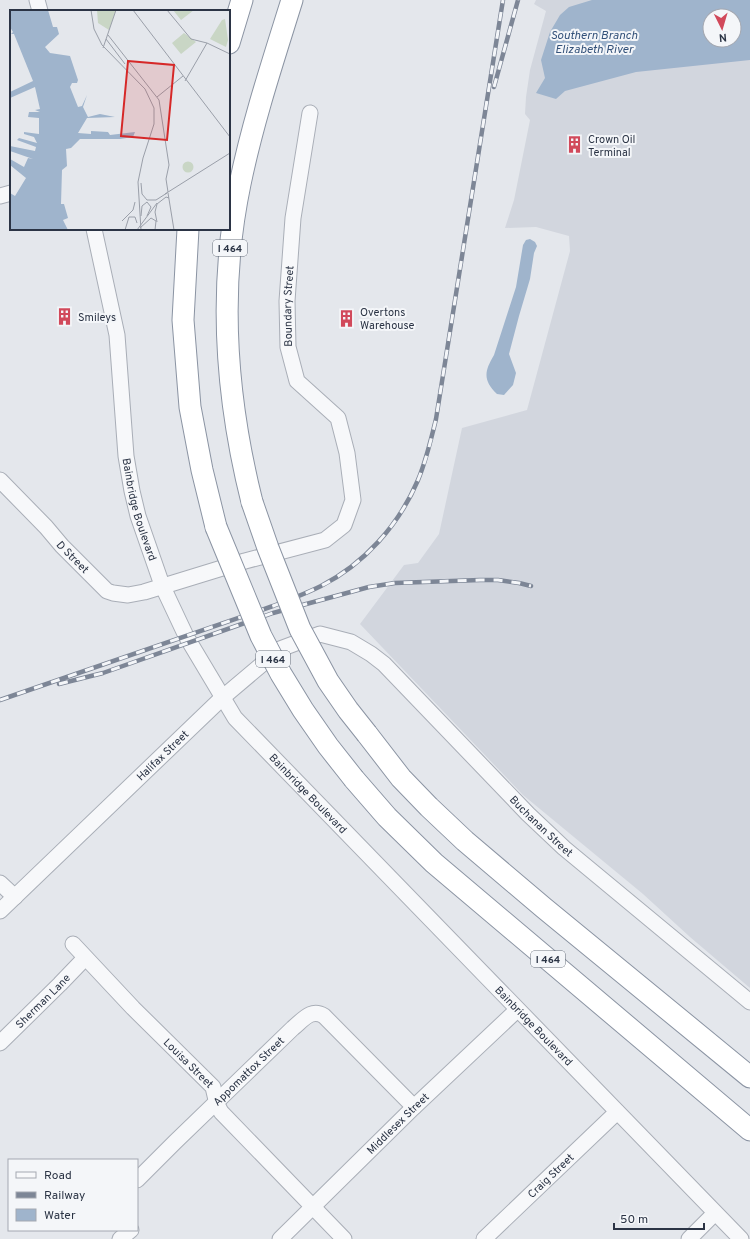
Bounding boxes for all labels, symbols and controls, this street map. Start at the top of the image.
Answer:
north arrow [702,8,742,48]
inset map [10,10,230,230]
water label: Southern Branch Elizabeth River [550,28,638,58]
text: N [718,30,727,44]
place label: Crown Oil Terminal [588,133,636,160]
building icon: Crown Oil Terminal [565,135,585,155]
road number: I 464 [213,240,247,256]
street label: Boundary Street [281,265,298,347]
place label: Overtons Warehouse [360,306,415,333]
building icon: Smileys [55,307,75,327]
building icon: Overtons Warehouse [337,308,357,328]
place label: Smileys [78,311,116,325]
street label: Bainbridge Boulevard [118,457,159,563]
street label: D Street [53,538,91,577]
road number: I 464 [256,651,290,667]
street label: Halifax Street [134,728,192,784]
street label: Bainbridge Boulevard [266,751,349,837]
street label: Buchanan Street [506,793,575,860]
road number: I 464 [531,951,565,967]
street label: Sherman Lane [13,971,74,1032]
street label: Bainbridge Boulevard [491,984,575,1069]
street label: Appomattox Street [211,1034,288,1109]
street label: Louisa Street [160,1036,216,1092]
street label: Middlesex Street [364,1090,433,1158]
street label: Craig Street [525,1151,577,1202]
legend [8,1159,138,1231]
text: Road [44,1168,72,1184]
text: Railway [44,1188,85,1204]
scale bar [614,1205,704,1231]
text: Water [44,1208,76,1224]
text: 50 m [620,1212,648,1228]

